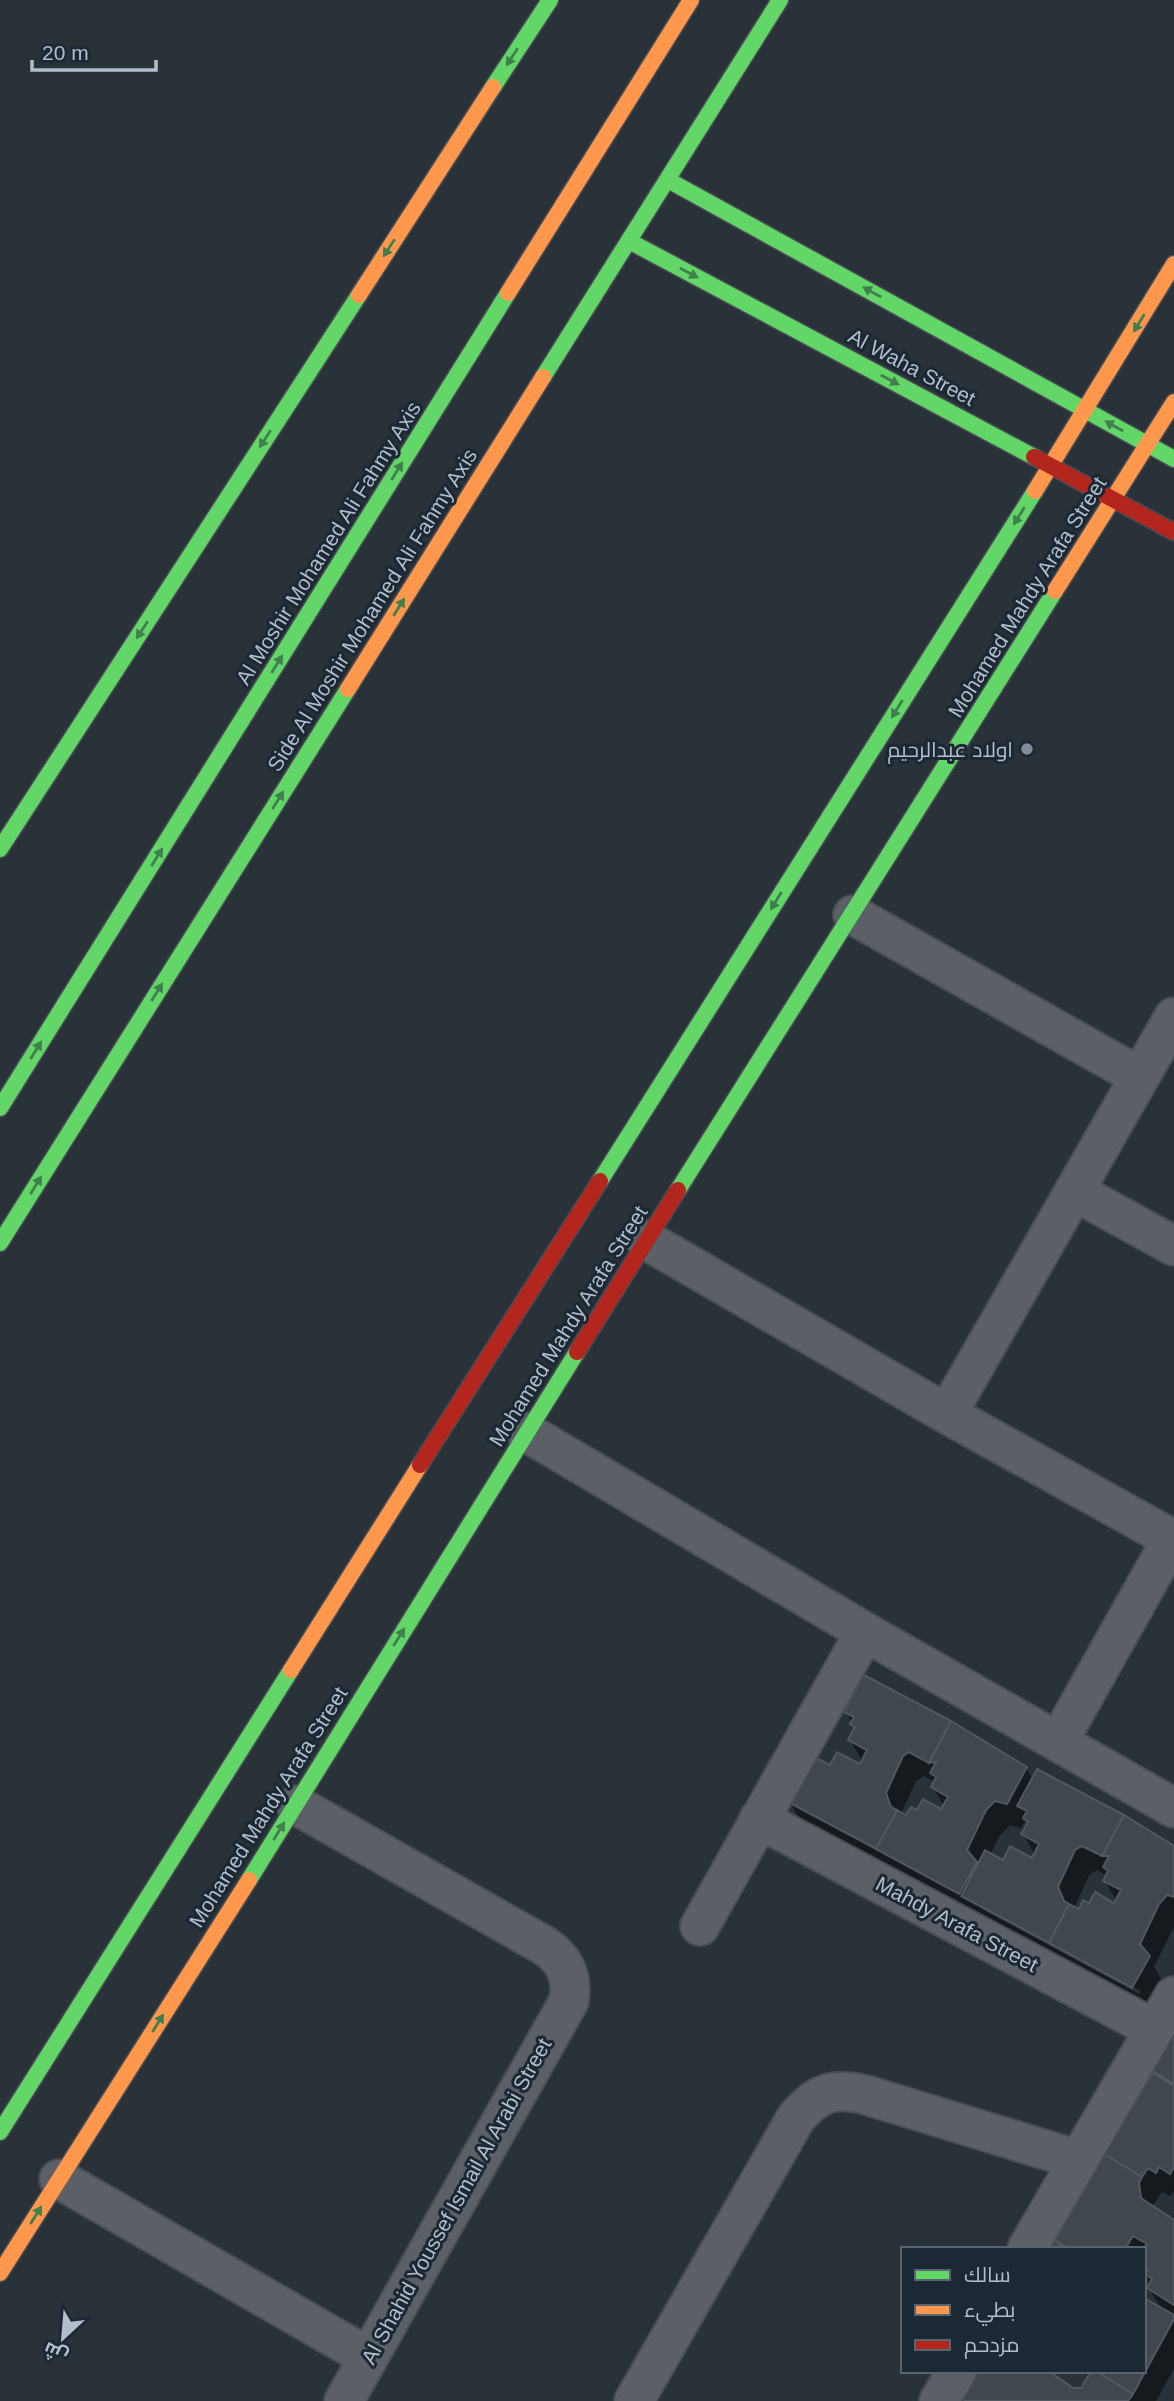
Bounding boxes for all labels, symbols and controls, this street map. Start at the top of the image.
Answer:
scale bar [32,28,156,72]
text: 20 m [42,41,89,64]
one-way arrow [506,48,519,67]
one-way arrow [383,239,396,258]
one-way arrow [679,268,699,279]
one-way arrow [862,287,882,298]
one-way arrow [1132,313,1145,332]
street label: Al Waha Street [845,324,980,410]
one-way arrow [880,374,900,386]
street label: Al Moshir Mohamed Ali Fahmy Axis [231,397,425,689]
one-way arrow [1104,420,1124,432]
one-way arrow [259,430,272,449]
street label: Side Al Moshir Mohamed Ali Fahmy Axis [263,445,481,775]
one-way arrow [391,461,404,480]
street label: Mohamed Mahdy Arafa Street [943,472,1111,721]
one-way arrow [1012,507,1025,526]
one-way arrow [393,597,406,617]
one-way arrow [135,621,148,640]
one-way arrow [271,654,283,673]
one-way arrow [891,699,904,718]
place label: اولاد عبدالرحيم [887,738,1013,764]
marker: اولاد عبدالرحيم [1019,741,1035,757]
one-way arrow [272,790,285,809]
one-way arrow [150,847,163,866]
one-way arrow [769,891,782,911]
one-way arrow [151,983,164,1002]
one-way arrow [30,1040,43,1059]
one-way arrow [30,1175,43,1195]
street label: Mohamed Mahdy Arafa Street [484,1201,652,1450]
one-way arrow [393,1628,406,1647]
street label: Mohamed Mahdy Arafa Street [184,1682,352,1931]
one-way arrow [273,1821,286,1840]
street label: Mahdy Arafa Street [872,1872,1042,1976]
one-way arrow [151,2013,164,2032]
street label: Al Shahid Youssef Ismail Al Arabi Street [357,2034,556,2368]
one-way arrow [30,2206,43,2225]
legend [901,2247,1146,2373]
text: سالك [964,2263,1011,2286]
text: بطيء [964,2298,1015,2326]
north arrow [28,2303,98,2373]
text: مزدحم [964,2333,1019,2359]
text: ش [40,2337,72,2368]

